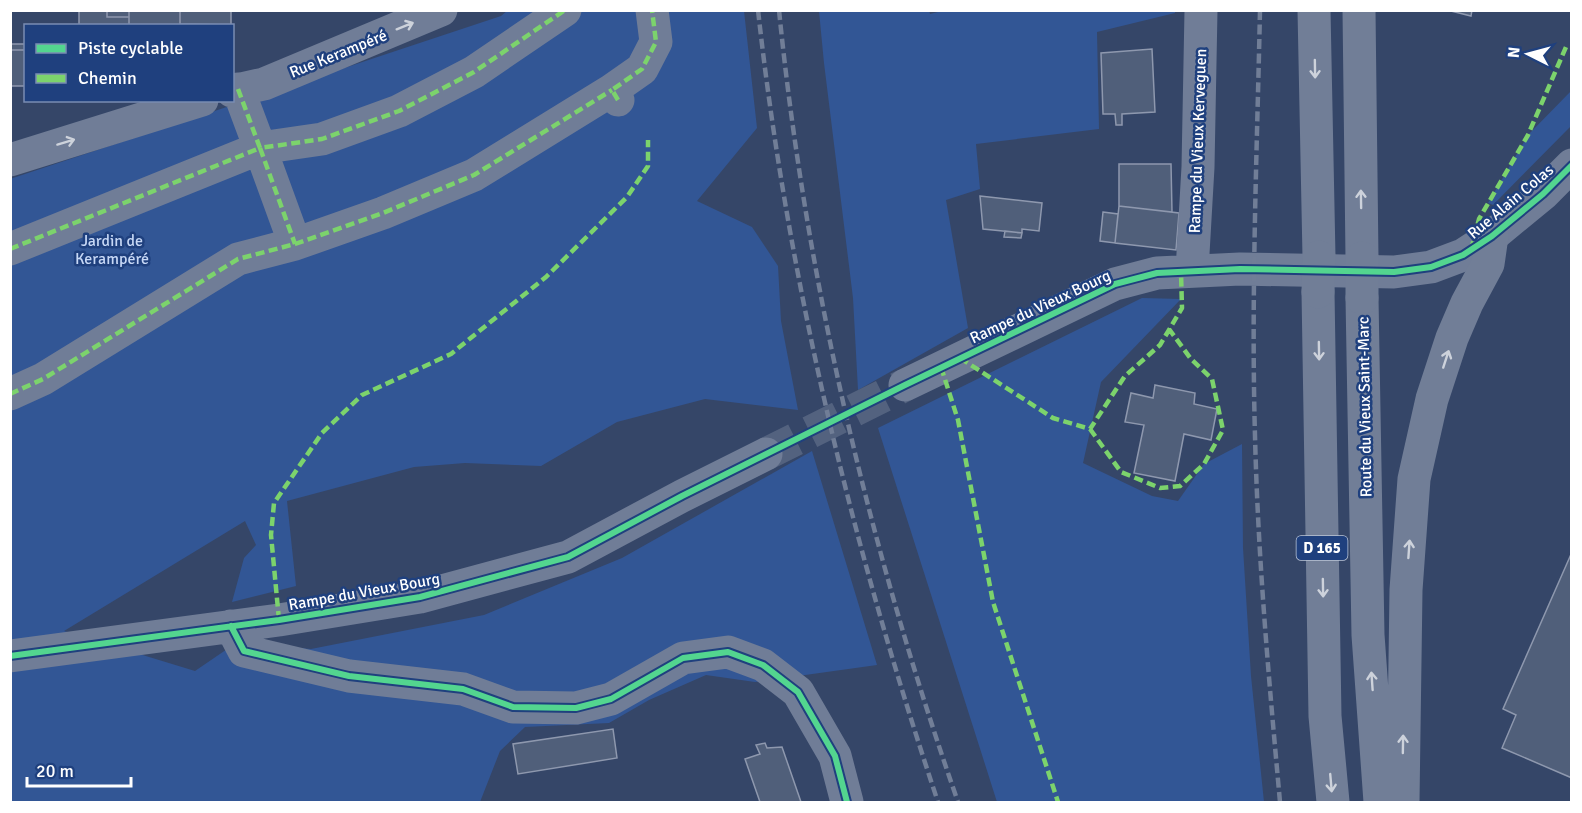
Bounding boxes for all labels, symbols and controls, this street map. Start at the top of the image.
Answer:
one-way arrow [395,20,413,31]
legend [24,24,234,102]
north arrow [1498,24,1558,84]
street label: Rue Kerampéré [287,25,390,83]
text: Piste cyclable [78,37,183,59]
text: N [1504,46,1525,59]
street label: Rampe du Vieux Kerveguen [1185,48,1211,234]
one-way arrow [1309,58,1321,78]
text: Chemin [78,67,137,89]
one-way arrow [56,136,75,147]
street label: Rue Alain Colas [1464,160,1558,244]
one-way arrow [1355,190,1367,210]
park label: Jardin de Kerampéré [75,231,149,269]
street label: Rampe du Vieux Bourg [967,265,1114,348]
street label: Route du Vieux Saint-Marc [1353,316,1377,498]
one-way arrow [1313,340,1325,360]
one-way arrow [1441,350,1452,368]
road number: D 165 [1296,536,1348,560]
one-way arrow [1404,540,1415,560]
street label: Rampe du Vieux Bourg [287,569,441,615]
one-way arrow [1317,577,1329,597]
one-way arrow [1366,672,1377,692]
one-way arrow [1398,735,1409,755]
scale bar [27,750,130,788]
text: 20 m [36,760,74,782]
one-way arrow [1326,772,1337,792]

